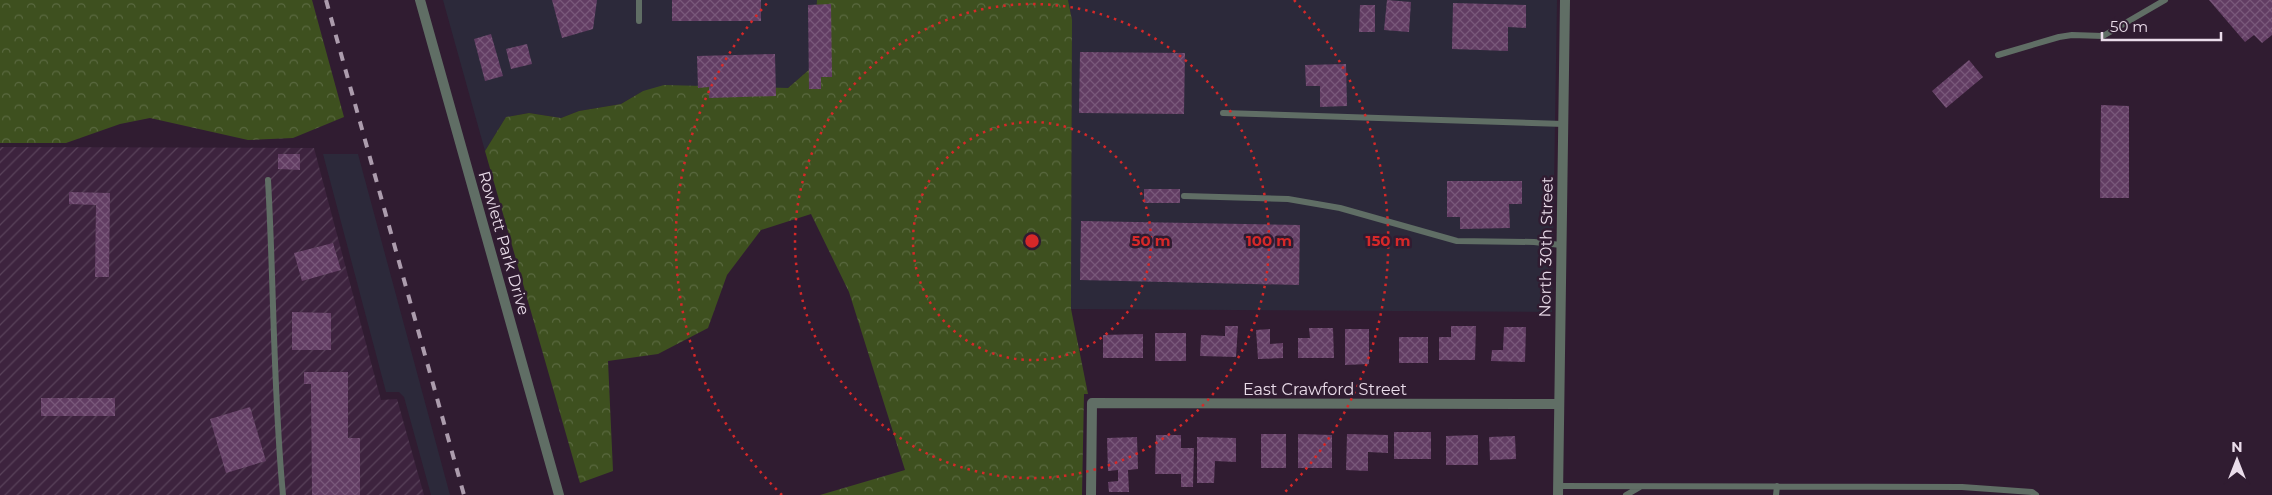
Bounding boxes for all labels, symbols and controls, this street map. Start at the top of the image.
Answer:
scale bar [2102,10,2221,42]
text: 50 m [2110,17,2148,36]
street label: Rowlett Park Drive [474,169,534,317]
street label: North 30th Street [1535,176,1557,318]
text: 50 m [1131,231,1171,250]
text: 100 m [1246,231,1292,250]
text: 150 m [1366,231,1410,250]
centre of rings [1023,232,1041,250]
street label: East Crawford Street [1243,380,1407,399]
north arrow [2212,435,2262,485]
text: N [2231,438,2243,456]

